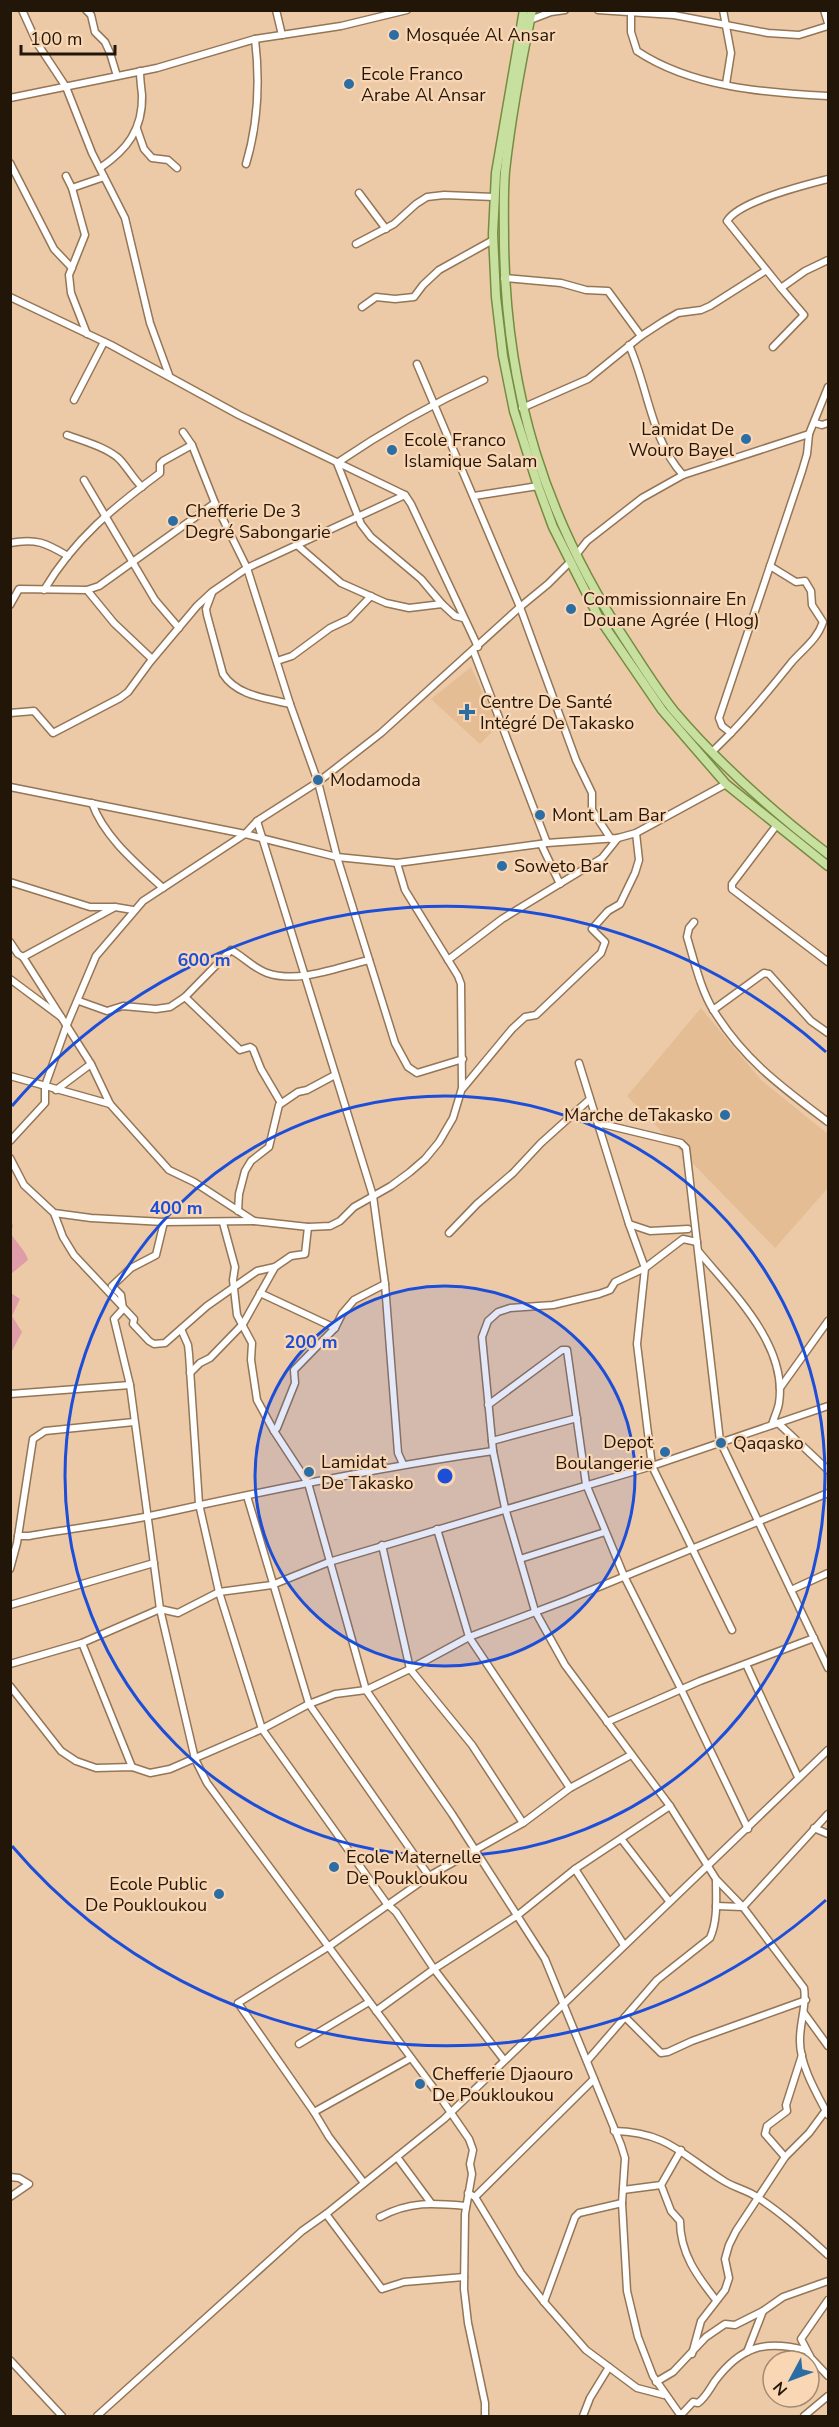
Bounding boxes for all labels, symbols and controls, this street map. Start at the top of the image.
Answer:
scale bar [21,18,116,56]
place label: Mosquée Al Ansar [406,23,556,47]
text: 100 m [30,27,82,51]
marker: Mosquée Al Ansar [387,28,401,42]
place label: Ecole Franco Arabe Al Ansar [361,62,486,107]
marker: Ecole Franco Arabe Al Ansar [342,77,356,91]
place label: Lamidat De Wouro Bayel [629,417,735,462]
place label: Ecole Franco Islamique Salam [404,428,537,473]
marker: Lamidat De Wouro Bayel [739,432,753,446]
marker: Ecole Franco Islamique Salam [385,443,399,457]
place label: Chefferie De 3 Degré Sabongarie [185,499,331,544]
marker: Chefferie De 3 Degré Sabongarie [166,514,180,528]
place label: Commissionnaire En Douane Agrée ( Hlog) [583,587,760,632]
marker: Commissionnaire En Douane Agrée ( Hlog) [564,602,578,616]
place label: Centre De Santé Intégré De Takasko [480,690,634,735]
marker: Centre De Santé Intégré De Takasko [458,703,476,721]
place label: Modamoda [330,768,421,792]
marker: Modamoda [311,773,325,787]
place label: Mont Lam Bar [552,803,667,827]
marker: Mont Lam Bar [533,808,547,822]
place label: Soweto Bar [514,854,609,878]
marker: Soweto Bar [495,859,509,873]
text: 600 m [177,948,231,972]
place label: Marche deTakasko [564,1103,713,1127]
marker: Marche deTakasko [718,1108,732,1122]
text: 400 m [149,1196,203,1220]
text: 200 m [284,1330,338,1354]
place label: Depot Boulangerie [555,1430,654,1475]
place label: Qaqasko [733,1431,804,1455]
marker: Qaqasko [714,1436,728,1450]
marker: Depot Boulangerie [658,1445,672,1459]
place label: Lamidat De Takasko [321,1450,413,1495]
marker: Lamidat De Takasko [302,1465,316,1479]
centre of rings [435,1466,455,1486]
place label: Ecole Maternelle De Poukloukou [346,1845,481,1890]
marker: Ecole Maternelle De Poukloukou [327,1860,341,1874]
place label: Ecole Public De Poukloukou [85,1872,207,1917]
marker: Ecole Public De Poukloukou [212,1887,226,1901]
place label: Chefferie Djaouro De Poukloukou [432,2062,573,2107]
marker: Chefferie Djaouro De Poukloukou [413,2077,427,2091]
north arrow [761,2349,821,2409]
text: N [768,2376,793,2400]

